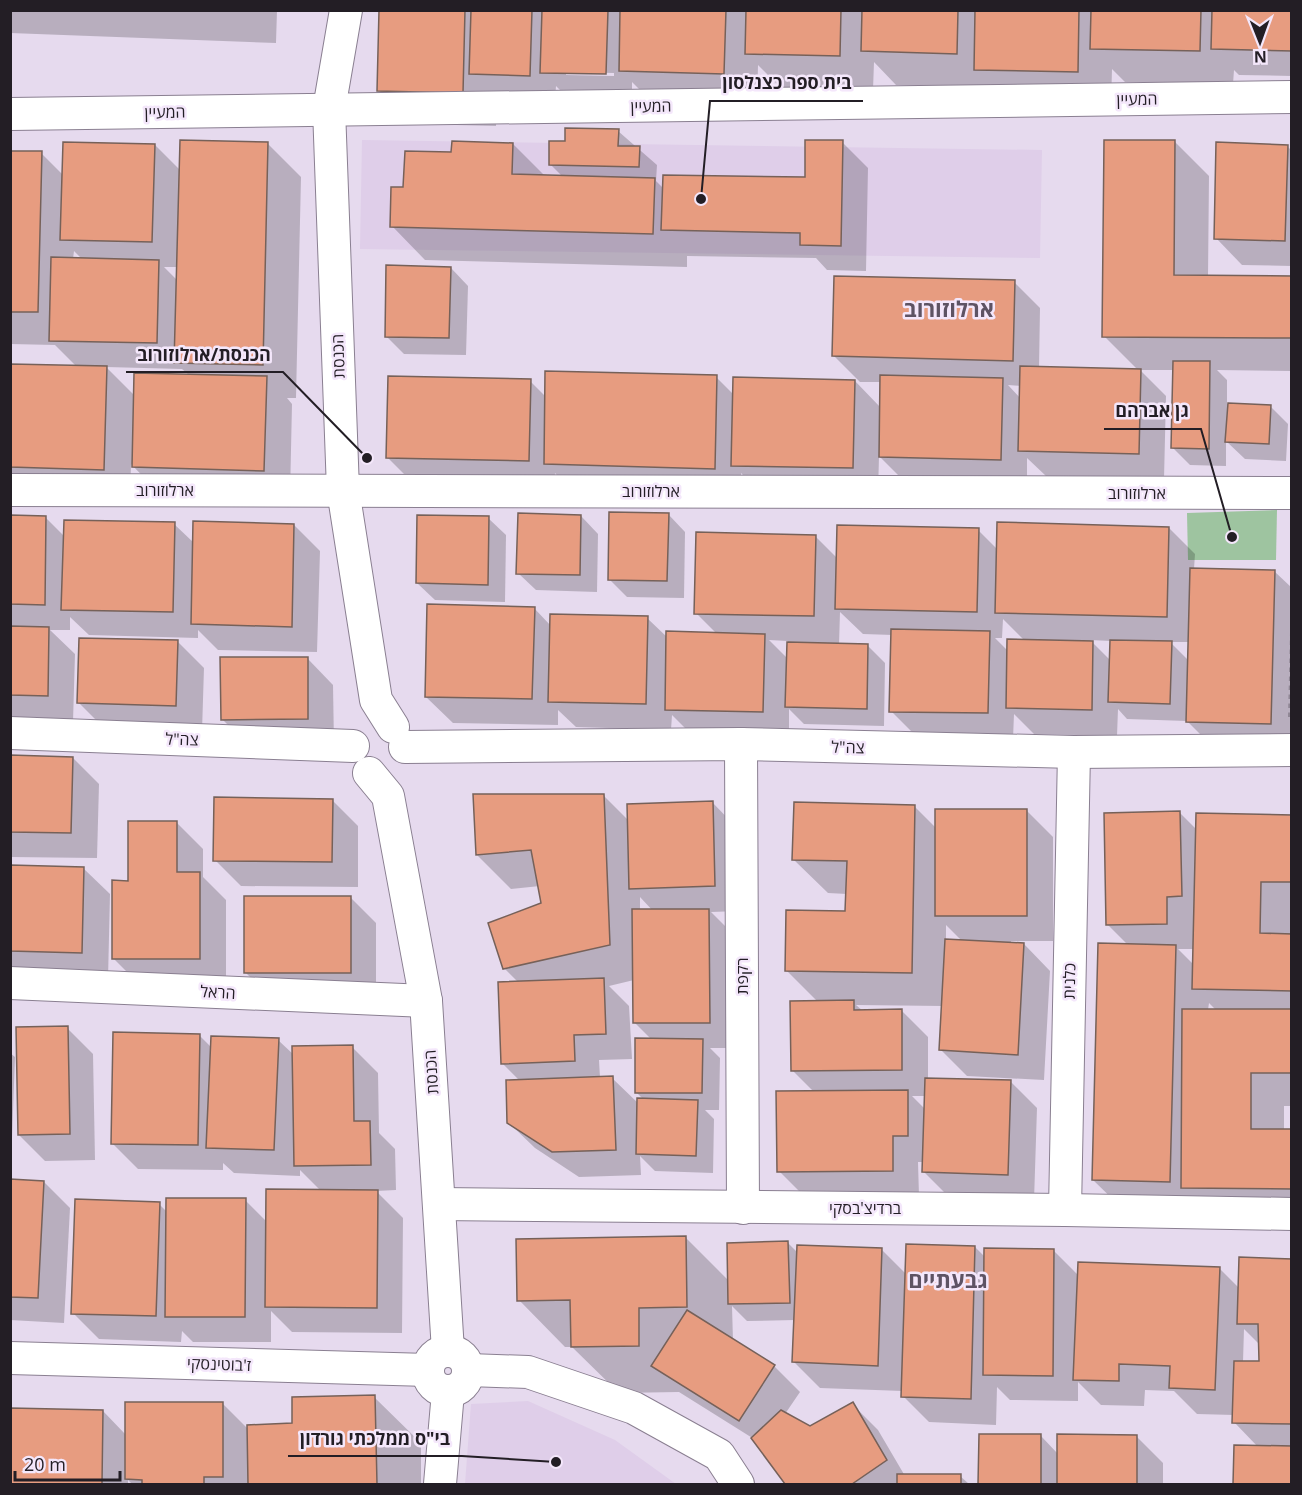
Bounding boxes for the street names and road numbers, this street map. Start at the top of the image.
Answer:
street label: המעיין [1116,88,1158,110]
street label: המעיין [630,95,672,117]
street label: המעיין [144,101,186,123]
street label: הכנסת [326,333,350,379]
street label: ארלוזורוב [136,479,194,501]
street label: ארלוזורוב [622,480,680,502]
street label: ארלוזורוב [1108,482,1166,504]
street label: צה"ל [165,727,199,751]
street label: צה"ל [831,736,865,758]
street label: רקפת [731,957,753,995]
street label: כלנית [1058,963,1080,999]
street label: הראל [200,980,236,1004]
street label: הכנסת [418,1049,444,1095]
street label: ברדיצ'בסקי [829,1197,902,1219]
street label: ז'בוטינסקי [187,1352,251,1376]

